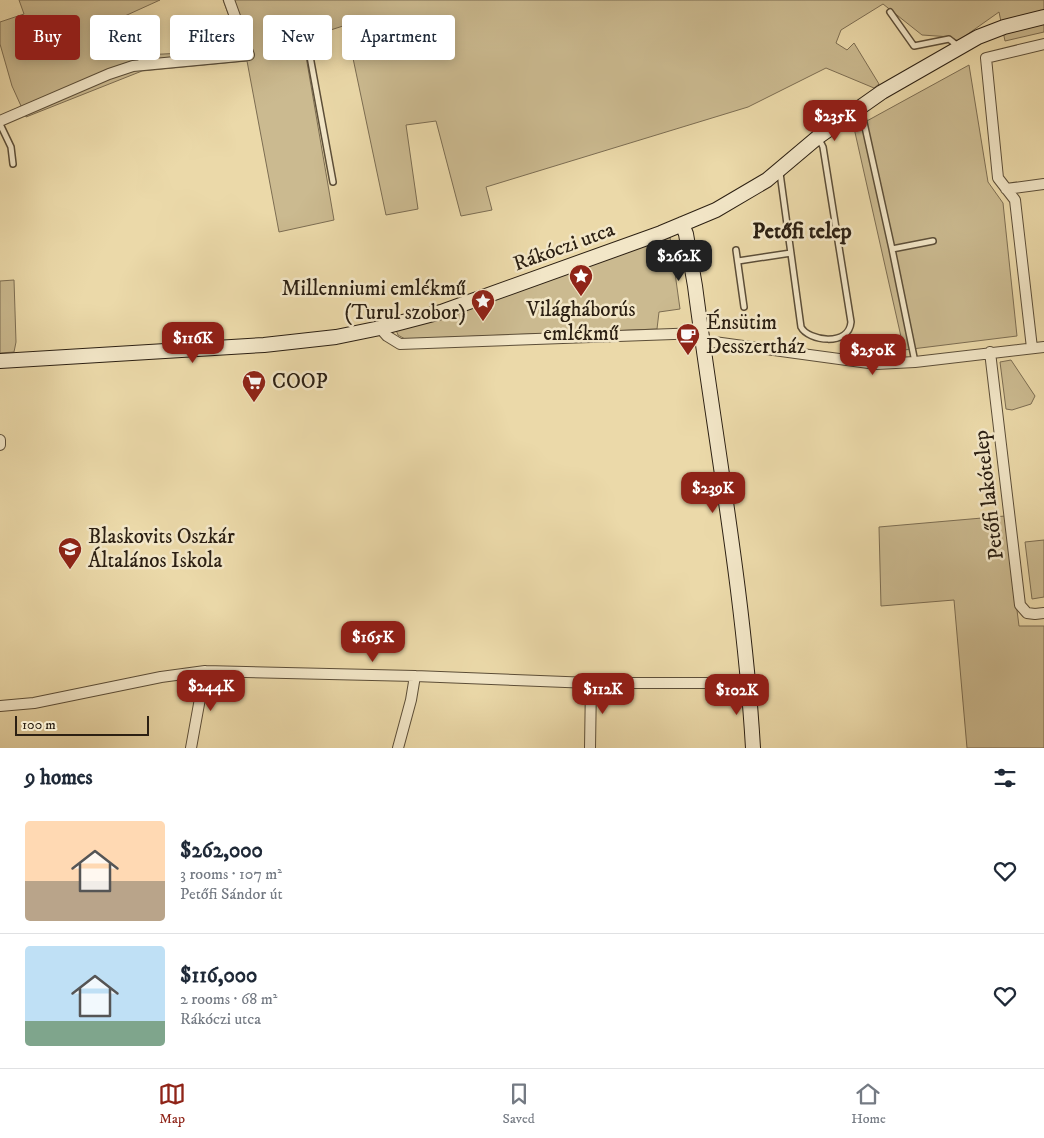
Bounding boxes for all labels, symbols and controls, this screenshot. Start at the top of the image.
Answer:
chip: Buy [15,15,80,60]
chip: Rent [90,15,160,60]
chip: Filters [170,15,253,60]
chip: New [263,15,332,60]
chip: Apartment [342,15,455,60]
pin: $235K [800,100,870,142]
text: $235K [814,106,856,126]
street label: Rákóczi utca [510,217,618,277]
district label: Petőfi telep [752,218,852,245]
pin: $262K [644,240,714,282]
text: $262K [657,246,701,266]
place icon: Világháborús emlékmű [568,263,594,297]
place label: Millenniumi emlékmű (Turul szobor) [281,276,466,326]
place icon: Millenniumi emlékmű (Turul szobor) [470,288,496,322]
place label: Világháborús emlékmű [526,297,635,347]
place label: Énsütim Desszertház [706,309,806,360]
pin: $116K [158,322,228,364]
cafe icon: Énsütim Desszertház [675,322,701,356]
text: $116K [173,328,213,348]
pin: $250K [838,334,908,376]
text: $250K [851,340,895,360]
supermarket icon: COOP [241,369,267,403]
place label: COOP [272,369,328,395]
street label: Petőfi lakótelep [968,429,1010,561]
pin: $239K [678,472,748,514]
text: $239K [692,478,734,498]
place label: Blaskovits Oszkár Általános Iskola [88,524,235,574]
school or university icon: Blaskovits Oszkár Általános Iskola [57,536,83,570]
pin: $165K [338,620,408,663]
text: $165K [352,627,394,647]
pin: $244K [176,670,246,712]
pin: $112K [568,672,638,715]
pin: $102K [702,674,772,716]
text: $244K [188,676,234,696]
text: $112K [583,679,623,699]
text: $102K [716,680,758,700]
scale bar [15,713,149,736]
text: 100 m [22,716,56,734]
icon: filters [991,764,1019,792]
text: 9 homes [25,765,93,791]
text: $262,000 [180,838,263,864]
icon: home [65,841,125,901]
icon: heart [991,857,1019,885]
text: 3 rooms · 107 m² [180,864,282,884]
text: Petőfi Sándor út [180,884,283,904]
text: $116,000 [180,963,257,989]
icon: home [65,966,125,1026]
icon: heart [991,982,1019,1010]
text: 2 rooms · 68 m² [180,989,277,1009]
text: Rákóczi utca [180,1009,261,1029]
tab: Map [158,1080,186,1128]
tab: Saved [503,1080,535,1128]
tab: Home [851,1080,886,1128]

